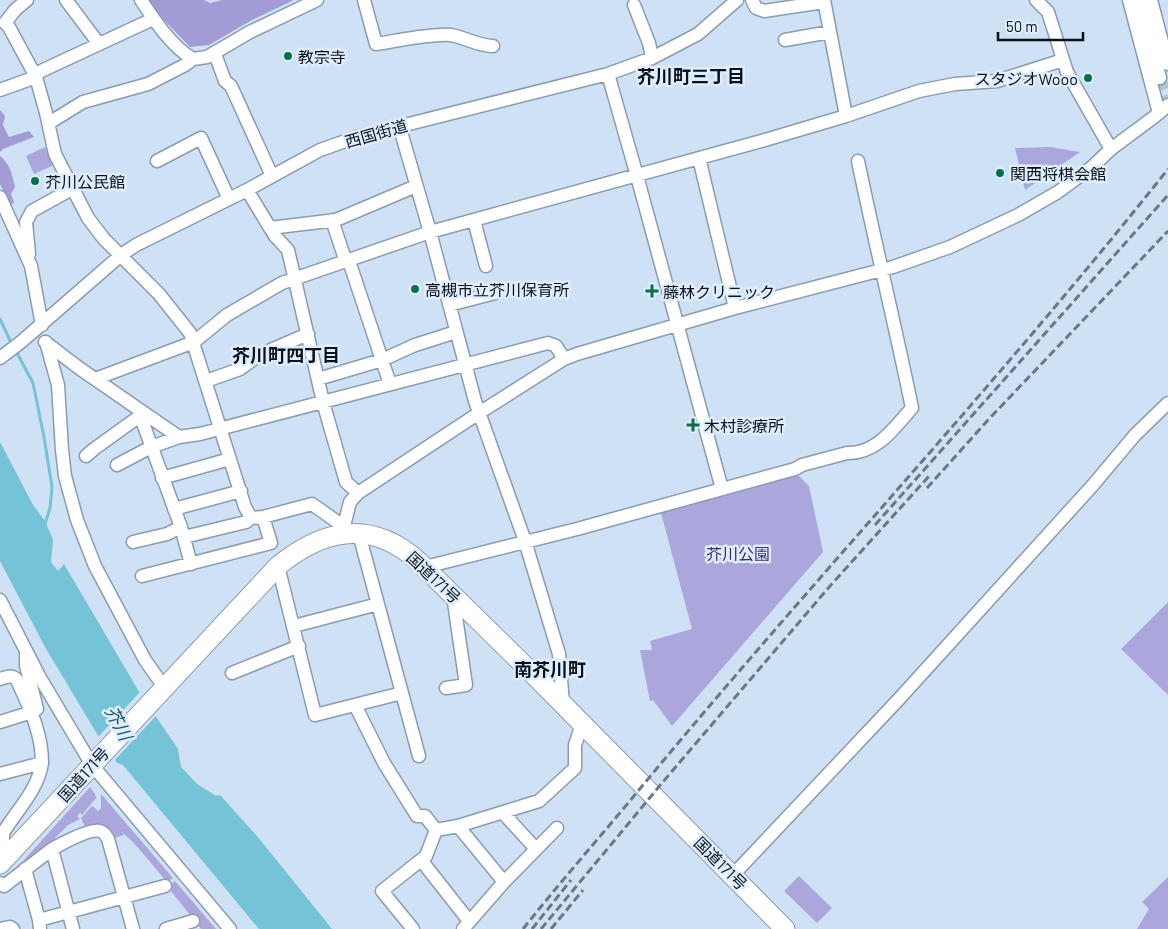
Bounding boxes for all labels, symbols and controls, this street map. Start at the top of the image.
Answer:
scale bar [998,10,1083,42]
text: 50 m [1006,17,1038,35]
place label: 教宗寺 [298,47,346,66]
marker: 教宗寺 [282,50,294,62]
district label: 芥川町三丁目 [637,65,745,87]
place label: スタジオWooo [975,69,1078,88]
marker: スタジオWooo [1082,72,1094,84]
street label: 西国街道 [343,115,409,151]
place label: 関西将棋会館 [1010,164,1106,183]
marker: 関西将棋会館 [994,167,1006,179]
place label: 芥川公民館 [45,172,125,191]
marker: 芥川公民館 [29,175,41,187]
place label: 高槻市立芥川保育所 [425,280,569,299]
place label: 藤林クリニック [663,282,775,301]
marker: 高槻市立芥川保育所 [409,283,421,295]
marker: 藤林クリニック [645,284,659,298]
district label: 芥川町四丁目 [232,344,340,366]
place label: 木村診療所 [704,416,784,435]
marker: 木村診療所 [686,418,700,432]
park label: 芥川公園 [706,544,770,563]
street label: 国道171号 [403,547,465,607]
district label: 南芥川町 [514,658,586,680]
water label: 芥川 [101,702,138,746]
street label: 国道171号 [54,743,112,805]
street label: 国道171号 [691,833,751,893]

